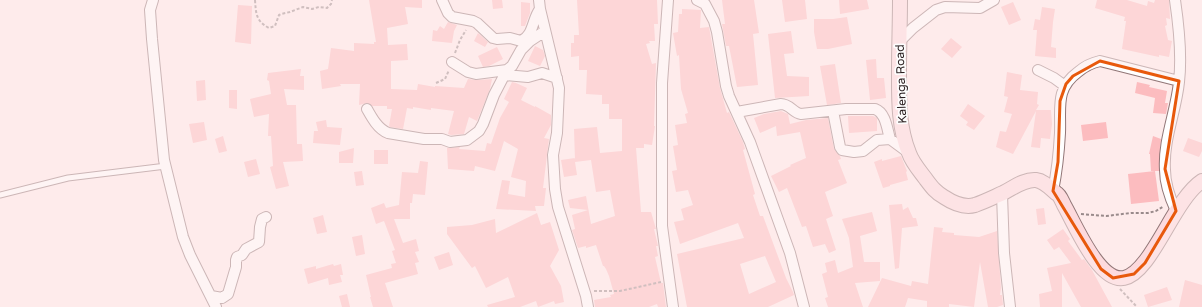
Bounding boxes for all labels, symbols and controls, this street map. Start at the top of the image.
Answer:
street label: Kalenga Road [893,44,909,124]

